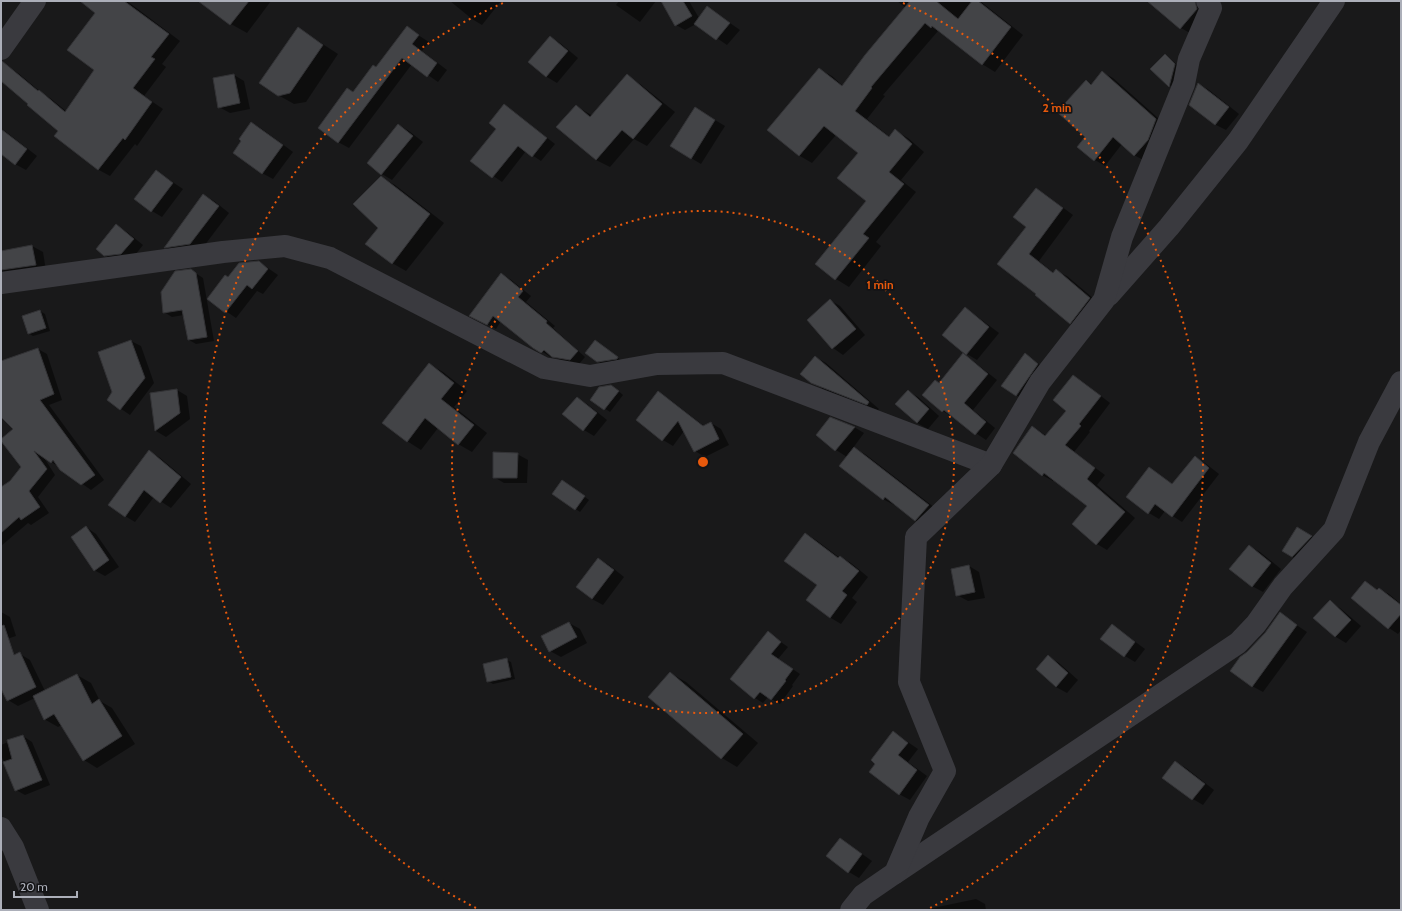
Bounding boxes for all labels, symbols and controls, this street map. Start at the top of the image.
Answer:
text: 2 min [1043,100,1071,115]
text: 1 min [866,277,894,292]
centre of rings [696,455,710,469]
scale bar [14,873,77,899]
text: 20 m [20,879,48,894]

